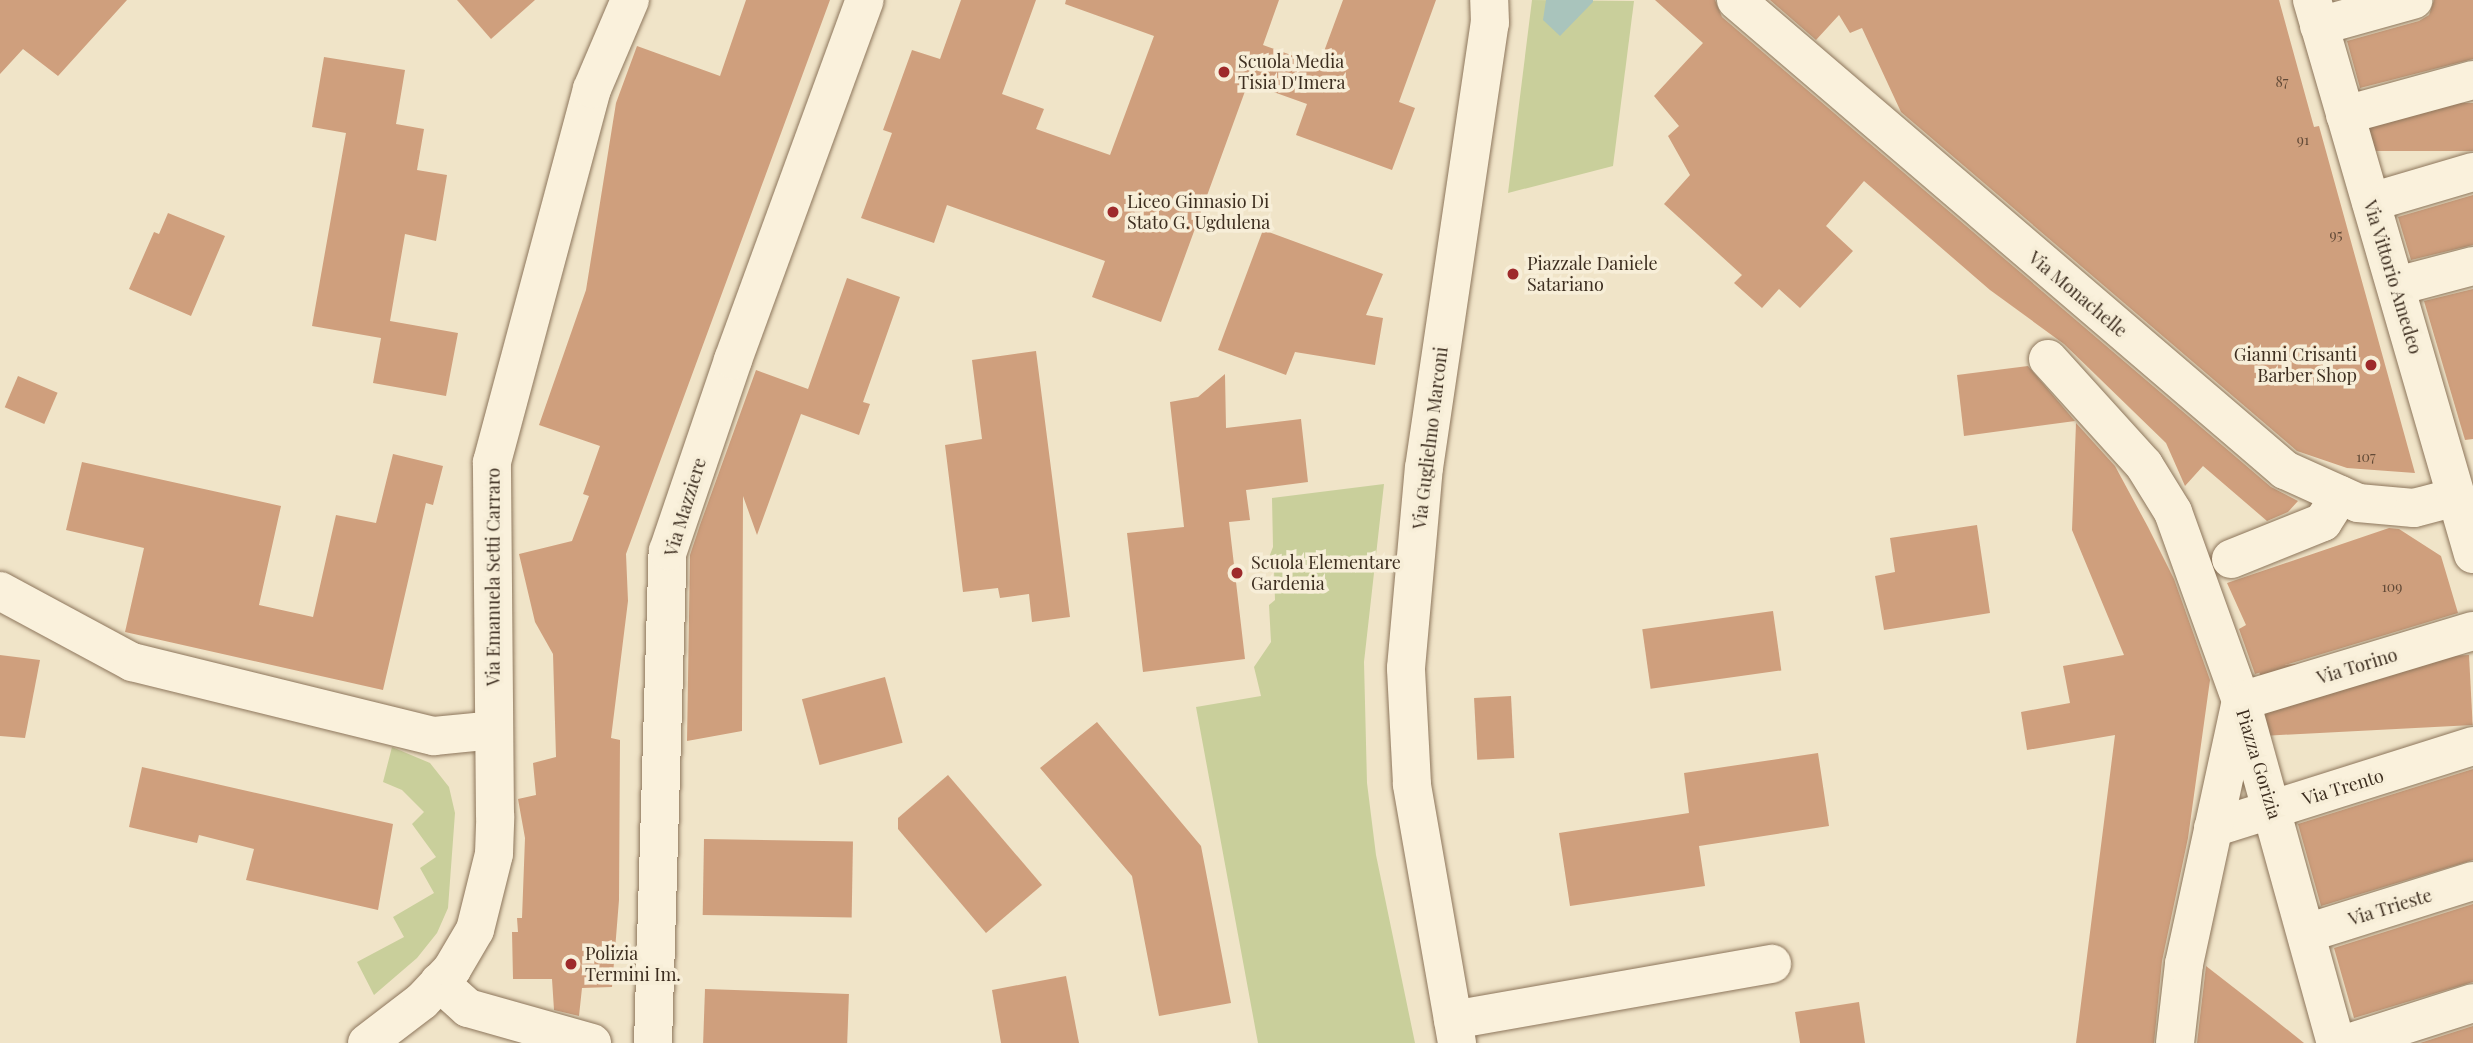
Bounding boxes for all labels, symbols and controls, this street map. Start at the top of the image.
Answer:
place label: Scuola Media Tisia D'Imera [1238,51,1346,94]
marker: Scuola Media Tisia D'Imera [1216,64,1232,80]
house number: 87 [2276,74,2288,90]
house number: 91 [2297,132,2309,148]
place label: Liceo Ginnasio Di Stato G. Ugdulena [1127,191,1270,234]
street label: Via Vittorio Amedeo [2359,197,2427,357]
marker: Liceo Ginnasio Di Stato G. Ugdulena [1105,204,1121,220]
house number: 95 [2330,227,2342,243]
street label: Via Monachelle [2024,246,2132,342]
place label: Piazzale Daniele Satariano [1527,253,1658,296]
marker: Piazzale Daniele Satariano [1505,266,1521,282]
place label: Gianni Crisanti Barber Shop [2234,344,2357,386]
street label: Via Guglielmo Marconi [1408,345,1452,531]
marker: Gianni Crisanti Barber Shop [2363,357,2379,373]
house number: 107 [2356,449,2376,465]
street label: Via Mazziere [660,455,710,559]
street label: Via Emanuela Setti Carraro [482,468,504,686]
place label: Scuola Elementare Gardenia [1251,552,1401,594]
marker: Scuola Elementare Gardenia [1229,565,1245,581]
house number: 109 [2382,579,2402,595]
street label: Via Torino [2314,643,2400,689]
street label: Piazza Gorizia [2232,706,2286,822]
street label: Via Trento [2299,764,2387,810]
street label: Via Trieste [2345,884,2435,930]
place label: Polizia Termini Im. [585,943,681,986]
marker: Polizia Termini Im. [563,956,579,972]

